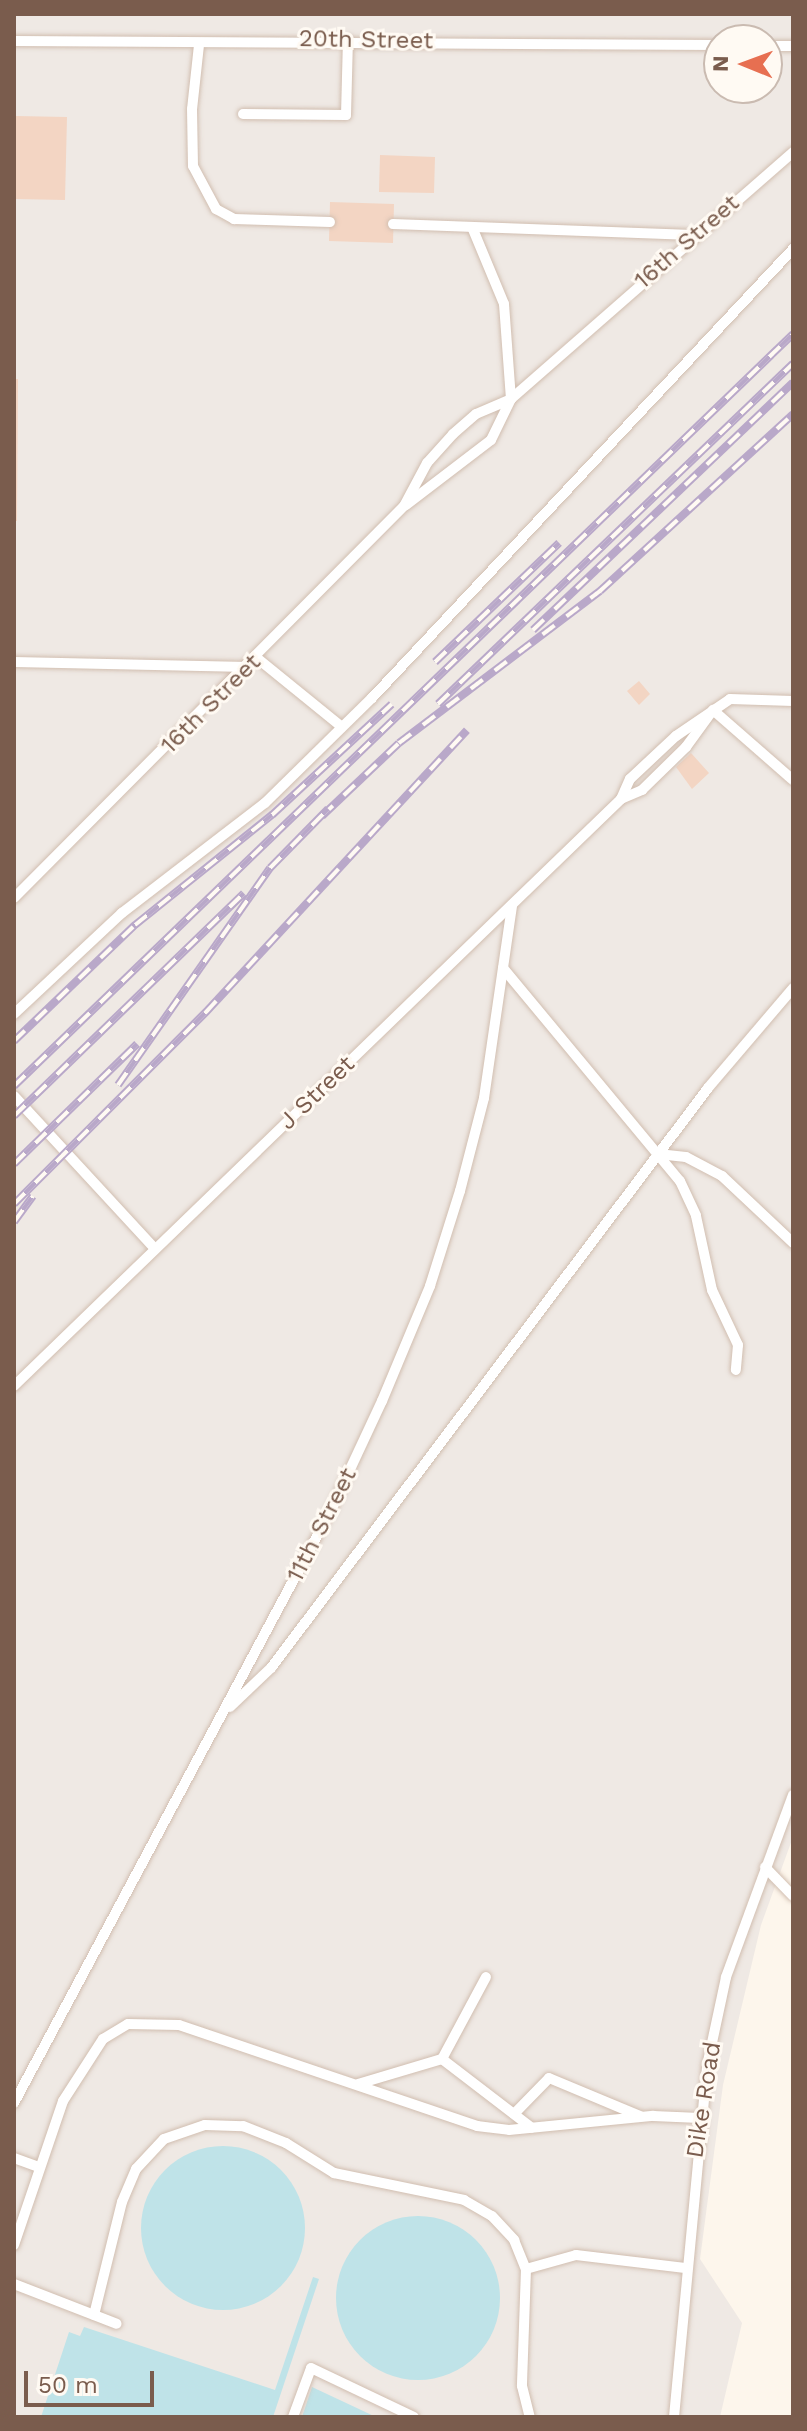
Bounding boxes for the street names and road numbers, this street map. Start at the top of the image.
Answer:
street label: 20th Street [299,24,433,56]
street label: 16th Street [629,189,745,295]
street label: 16th Street [155,648,267,760]
street label: J Street [273,1050,361,1136]
street label: 11th Street [281,1463,363,1587]
street label: Dike Road [681,2040,727,2160]

